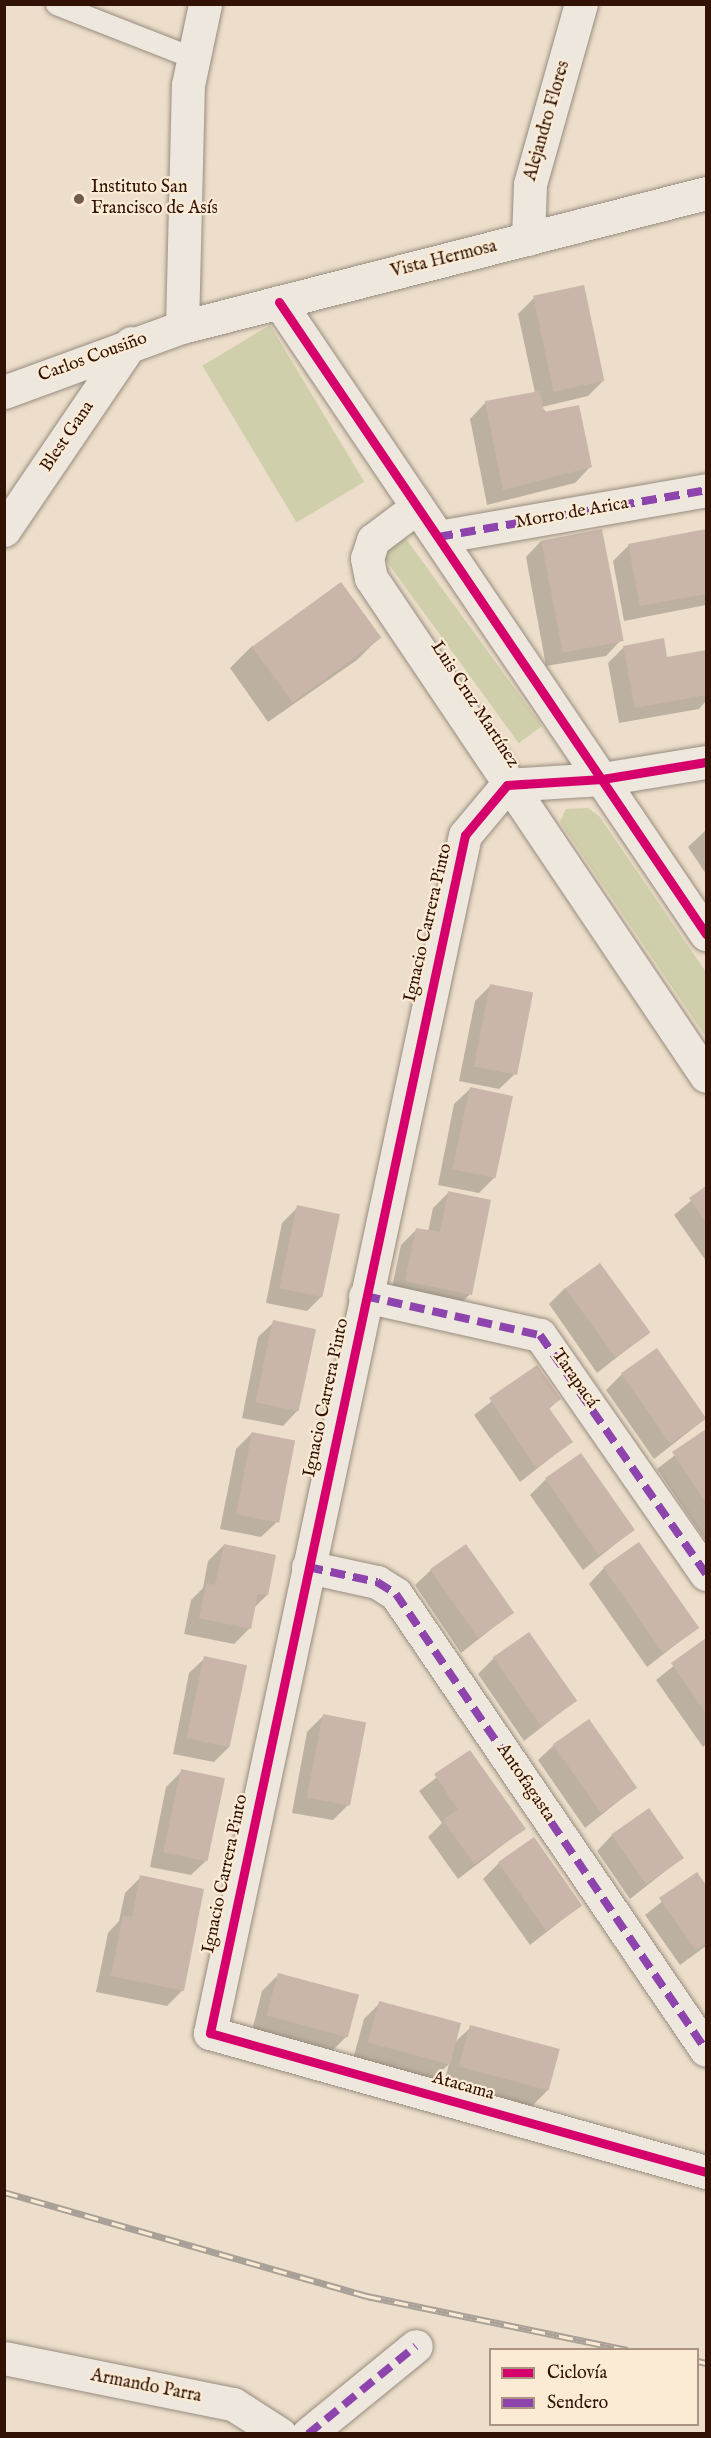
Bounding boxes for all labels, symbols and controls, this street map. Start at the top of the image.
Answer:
street label: Alejandro Flores [521,58,575,184]
place label: Instituto San Francisco de Asís [91,178,218,220]
marker: Instituto San Francisco de Asís [72,192,86,206]
street label: Vista Hermosa [389,236,499,284]
street label: Carlos Cousiño [36,328,150,388]
street label: Blest Gana [36,397,100,477]
street label: Morro de Arica [514,493,630,535]
street label: Luis Cruz Martínez [425,638,523,772]
street label: Ignacio Carrera Pinto [400,842,458,1004]
street label: Ignacio Carrera Pinto [300,1317,354,1479]
street label: Tarapacá [546,1345,602,1413]
street label: Antofagasta [491,1740,559,1826]
street label: Ignacio Carrera Pinto [199,1793,253,1955]
street label: Atacama [430,2068,496,2106]
legend [489,2348,699,2426]
text: Ciclovía [547,2362,607,2385]
street label: Armando Parra [89,2366,203,2408]
text: Sendero [547,2392,608,2415]

